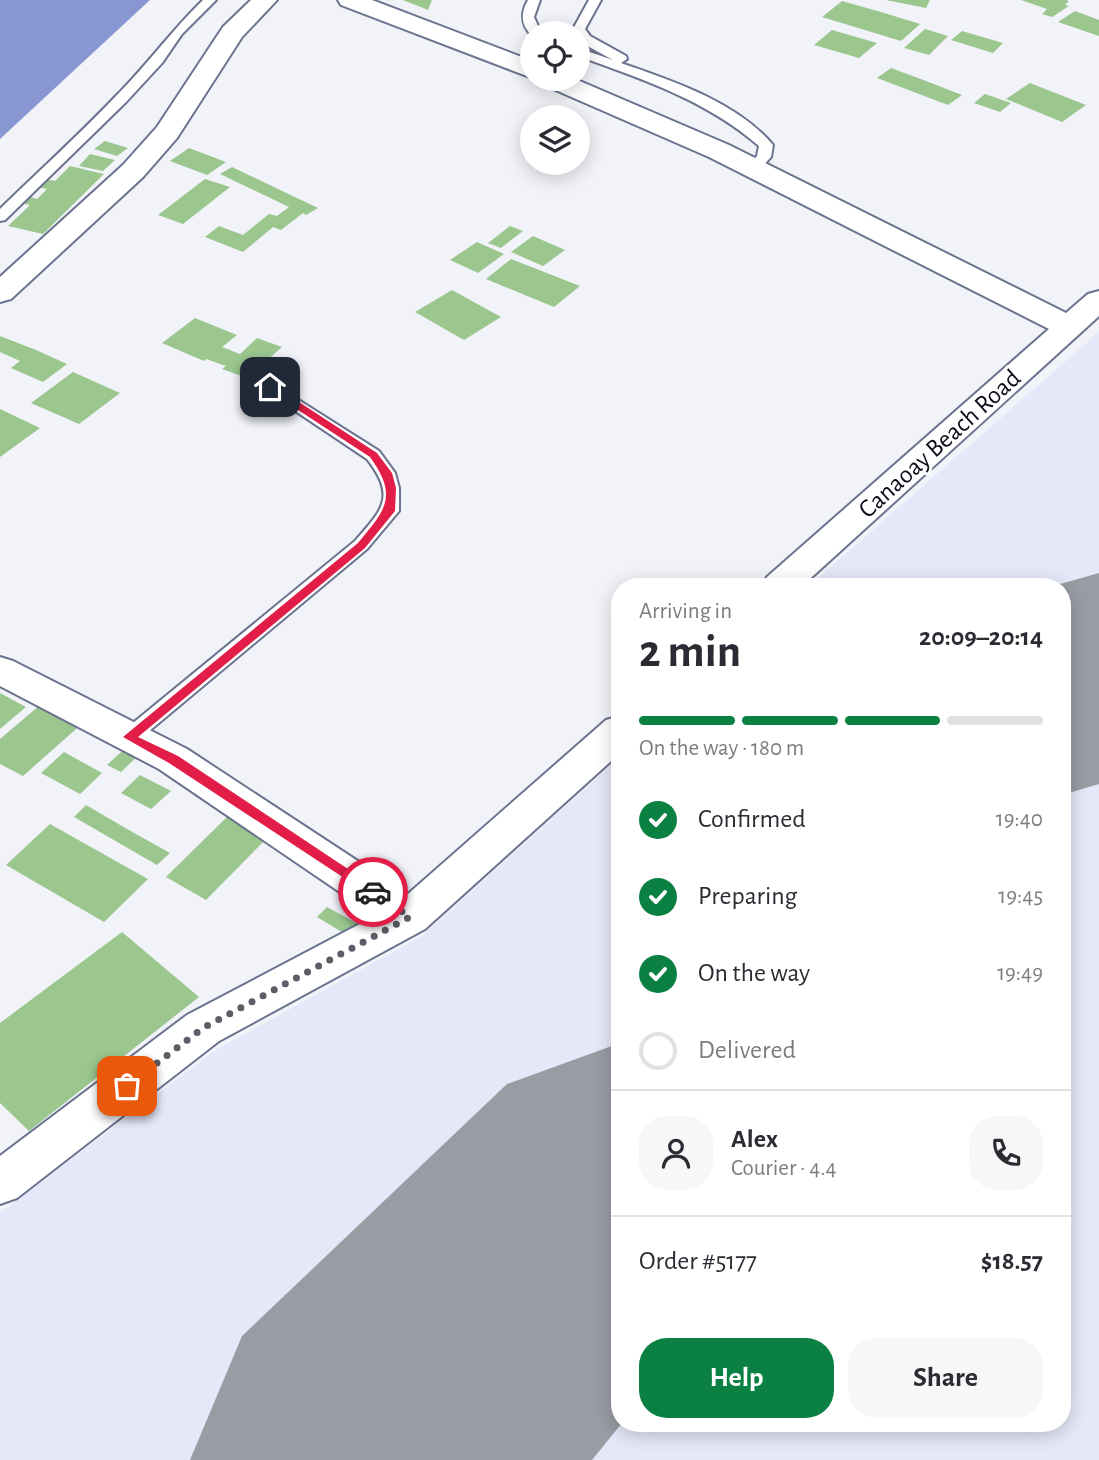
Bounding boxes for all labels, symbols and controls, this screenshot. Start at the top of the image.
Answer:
map controls [520,21,590,175]
button: locate [520,21,590,91]
button: layers [520,105,590,175]
pin [240,357,300,417]
street label: Canaoay Beach Road [854,365,1026,523]
icon: home [251,368,289,406]
text: Arriving in [639,600,732,623]
text: 20:09–20:14 [919,624,1043,650]
text: 2 min [639,629,741,675]
text: On the way · 180 m [639,737,804,760]
icon: check [639,801,677,839]
text: Confirmed [698,806,806,832]
text: 19:40 [996,808,1043,831]
courier [338,857,408,927]
icon: car [354,873,392,911]
icon: check [639,878,677,916]
text: Preparing [698,883,797,909]
text: 19:45 [998,885,1043,908]
icon: check [639,955,677,993]
text: On the way [698,960,810,986]
text: 19:49 [997,962,1043,985]
text: Delivered [698,1037,796,1063]
pin [97,1056,157,1116]
icon: bag [108,1067,146,1105]
button: person [639,1116,713,1190]
button: phone [969,1116,1043,1190]
text: Alex [731,1126,778,1152]
text: Courier · 4.4 [731,1157,837,1180]
text: Order #5177 [639,1248,757,1274]
text: $18.57 [981,1248,1043,1274]
button: Help [639,1338,834,1418]
button: Share [848,1338,1043,1418]

